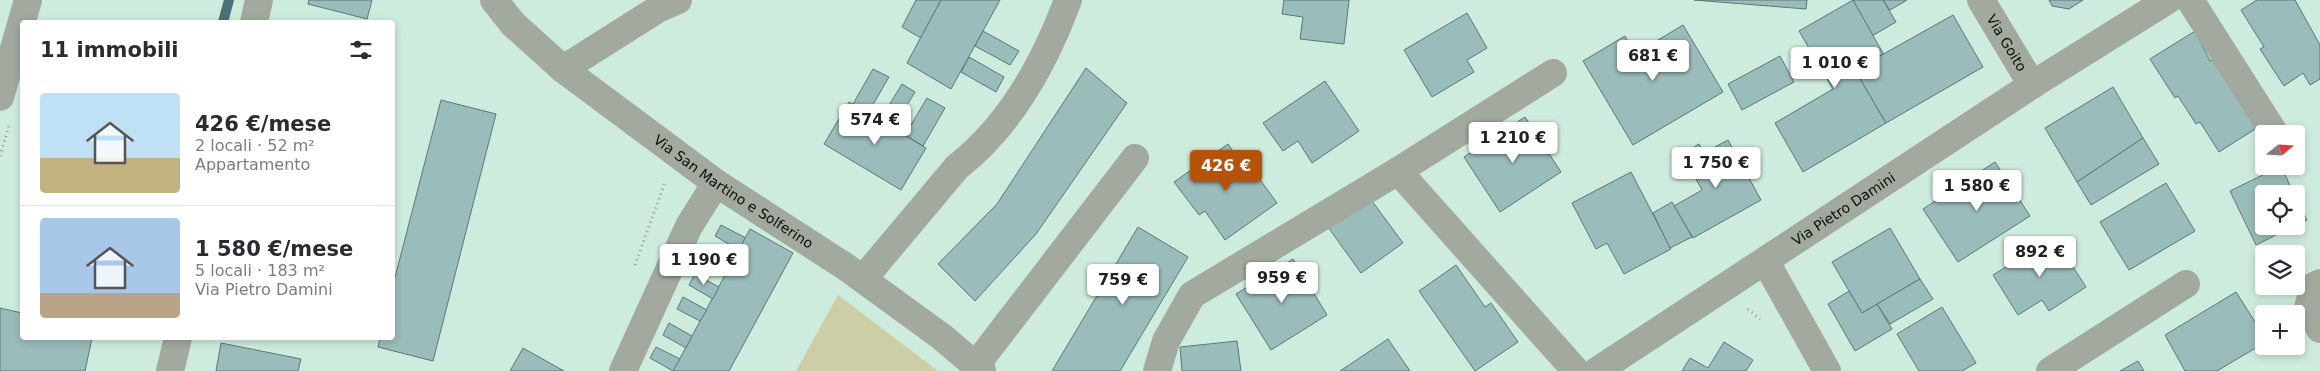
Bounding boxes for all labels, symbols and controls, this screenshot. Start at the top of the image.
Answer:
street label: Via Goito [1983,11,2030,74]
icon: filters [347,36,375,64]
text: 11 immobili [40,38,179,62]
pin: 681 € [1618,39,1688,82]
text: 681 € [1628,46,1678,65]
pin: 1 010 € [1789,46,1881,89]
text: 1 010 € [1802,53,1868,72]
pin: 574 € [840,104,910,146]
text: 574 € [850,110,900,129]
text: 426 €/mese [195,112,331,136]
icon: home [80,113,140,173]
pin: 1 210 € [1467,121,1559,164]
north arrow [2255,125,2305,175]
map controls [2255,125,2305,355]
text: 1 210 € [1480,128,1546,147]
street label: Via San Martino e Solferino [651,131,816,252]
text: 2 locali · 52 m² [195,136,315,155]
pin: 1 750 € [1670,146,1762,189]
pin: 426 € [1191,150,1261,192]
text: 1 750 € [1683,153,1749,172]
text: Appartamento [195,155,310,174]
text: 426 € [1201,156,1251,175]
street label: Via Pietro Damini [1789,169,1898,249]
pin: 1 580 € [1931,170,2023,212]
text: 1 580 € [1944,176,2010,195]
button: locate [2255,185,2305,235]
pin: 892 € [2005,236,2075,278]
text: 1 580 €/mese [195,237,353,261]
icon: home [80,238,140,298]
text: 892 € [2015,242,2065,261]
pin: 1 190 € [658,244,750,286]
button: layers [2255,245,2305,295]
text: 1 190 € [671,250,737,269]
text: 5 locali · 183 m² [195,261,325,280]
pin: 959 € [1247,262,1317,304]
pin: 759 € [1088,264,1158,306]
text: 959 € [1257,268,1307,287]
text: 759 € [1098,270,1148,289]
text: Via Pietro Damini [195,280,333,299]
button: + [2255,305,2305,355]

